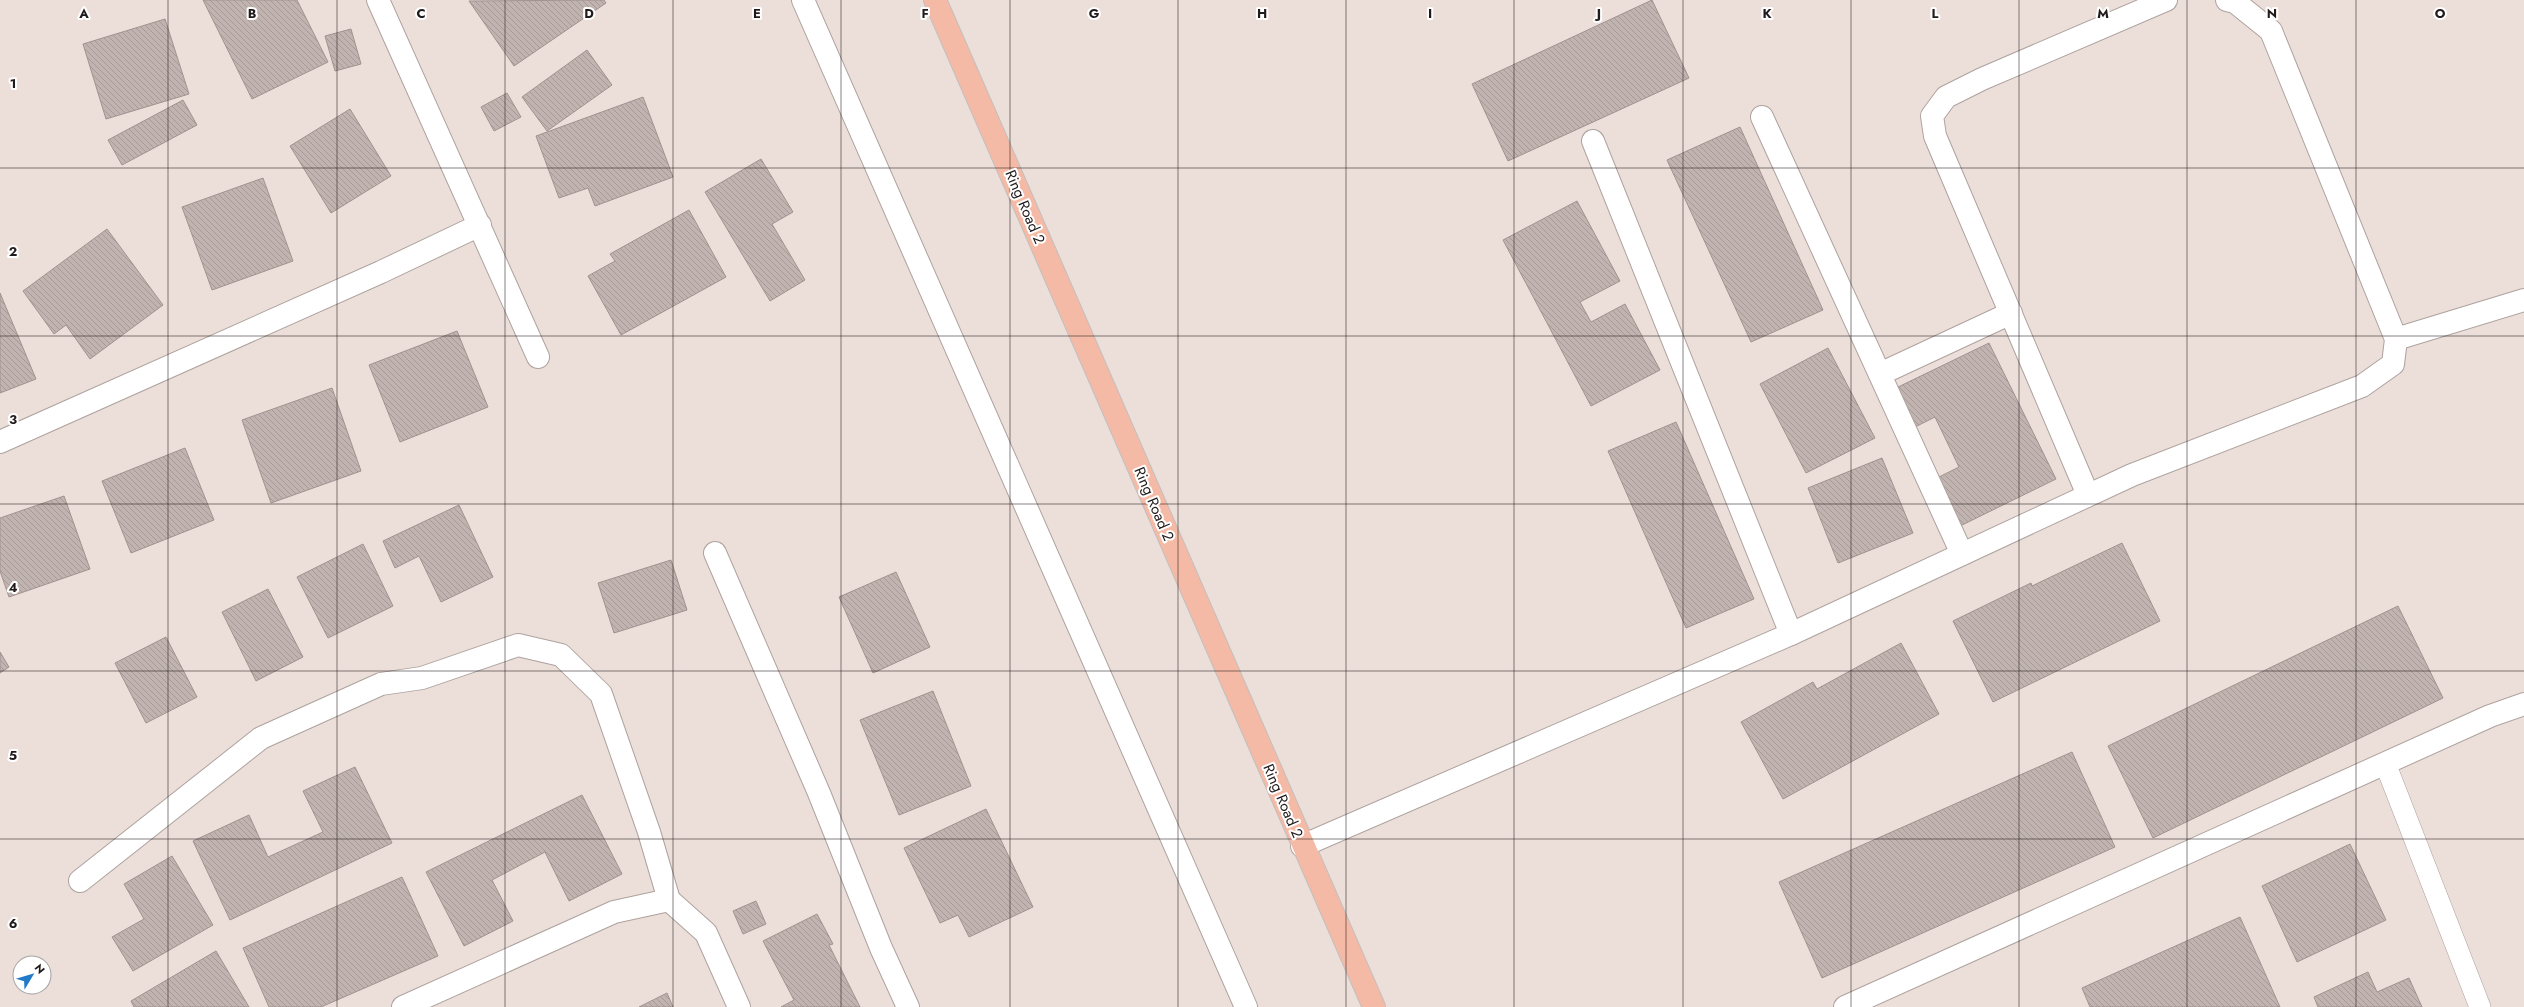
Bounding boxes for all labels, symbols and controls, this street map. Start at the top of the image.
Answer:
text: A [78,4,89,23]
text: B [248,4,257,23]
text: C [416,4,426,23]
text: D [584,4,594,23]
text: E [753,4,761,23]
text: F [921,4,929,23]
text: G [1089,4,1100,23]
text: H [1257,4,1267,23]
text: I [1428,4,1432,23]
text: J [1594,4,1601,23]
text: K [1762,4,1772,23]
text: L [1932,4,1939,23]
text: M [2097,4,2109,23]
text: N [2267,4,2277,23]
text: O [2435,4,2446,23]
text: 1 [10,74,16,93]
street label: Ring Road 2 [1000,167,1050,247]
text: 2 [9,242,17,261]
text: 3 [9,410,17,429]
street label: Ring Road 2 [1129,464,1179,544]
text: 4 [8,578,18,597]
text: 5 [9,746,17,765]
street label: Ring Road 2 [1258,761,1308,841]
text: 6 [9,914,18,933]
north arrow [12,955,52,995]
text: N [31,960,49,977]

